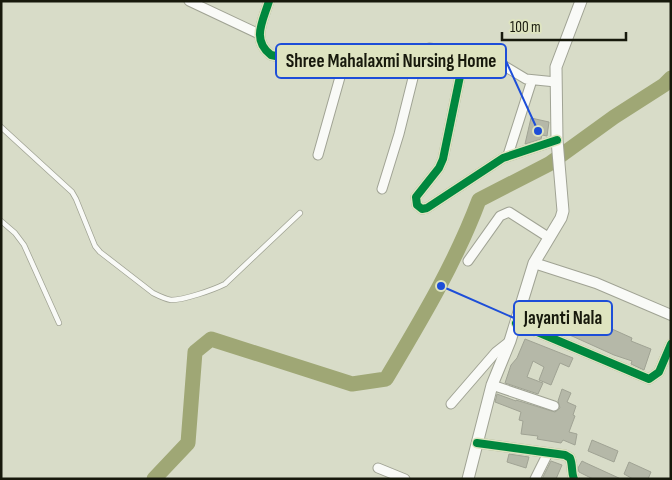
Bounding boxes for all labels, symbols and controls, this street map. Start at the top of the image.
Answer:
scale bar [502,10,626,42]
text: 100 m [510,18,541,37]
callout: Shree Mahalaxmi Nursing Home [276,44,506,78]
text: Shree Mahalaxmi Nursing Home [286,50,496,73]
callout: Jayanti Nala [514,301,612,335]
text: Jayanti Nala [523,307,602,330]

